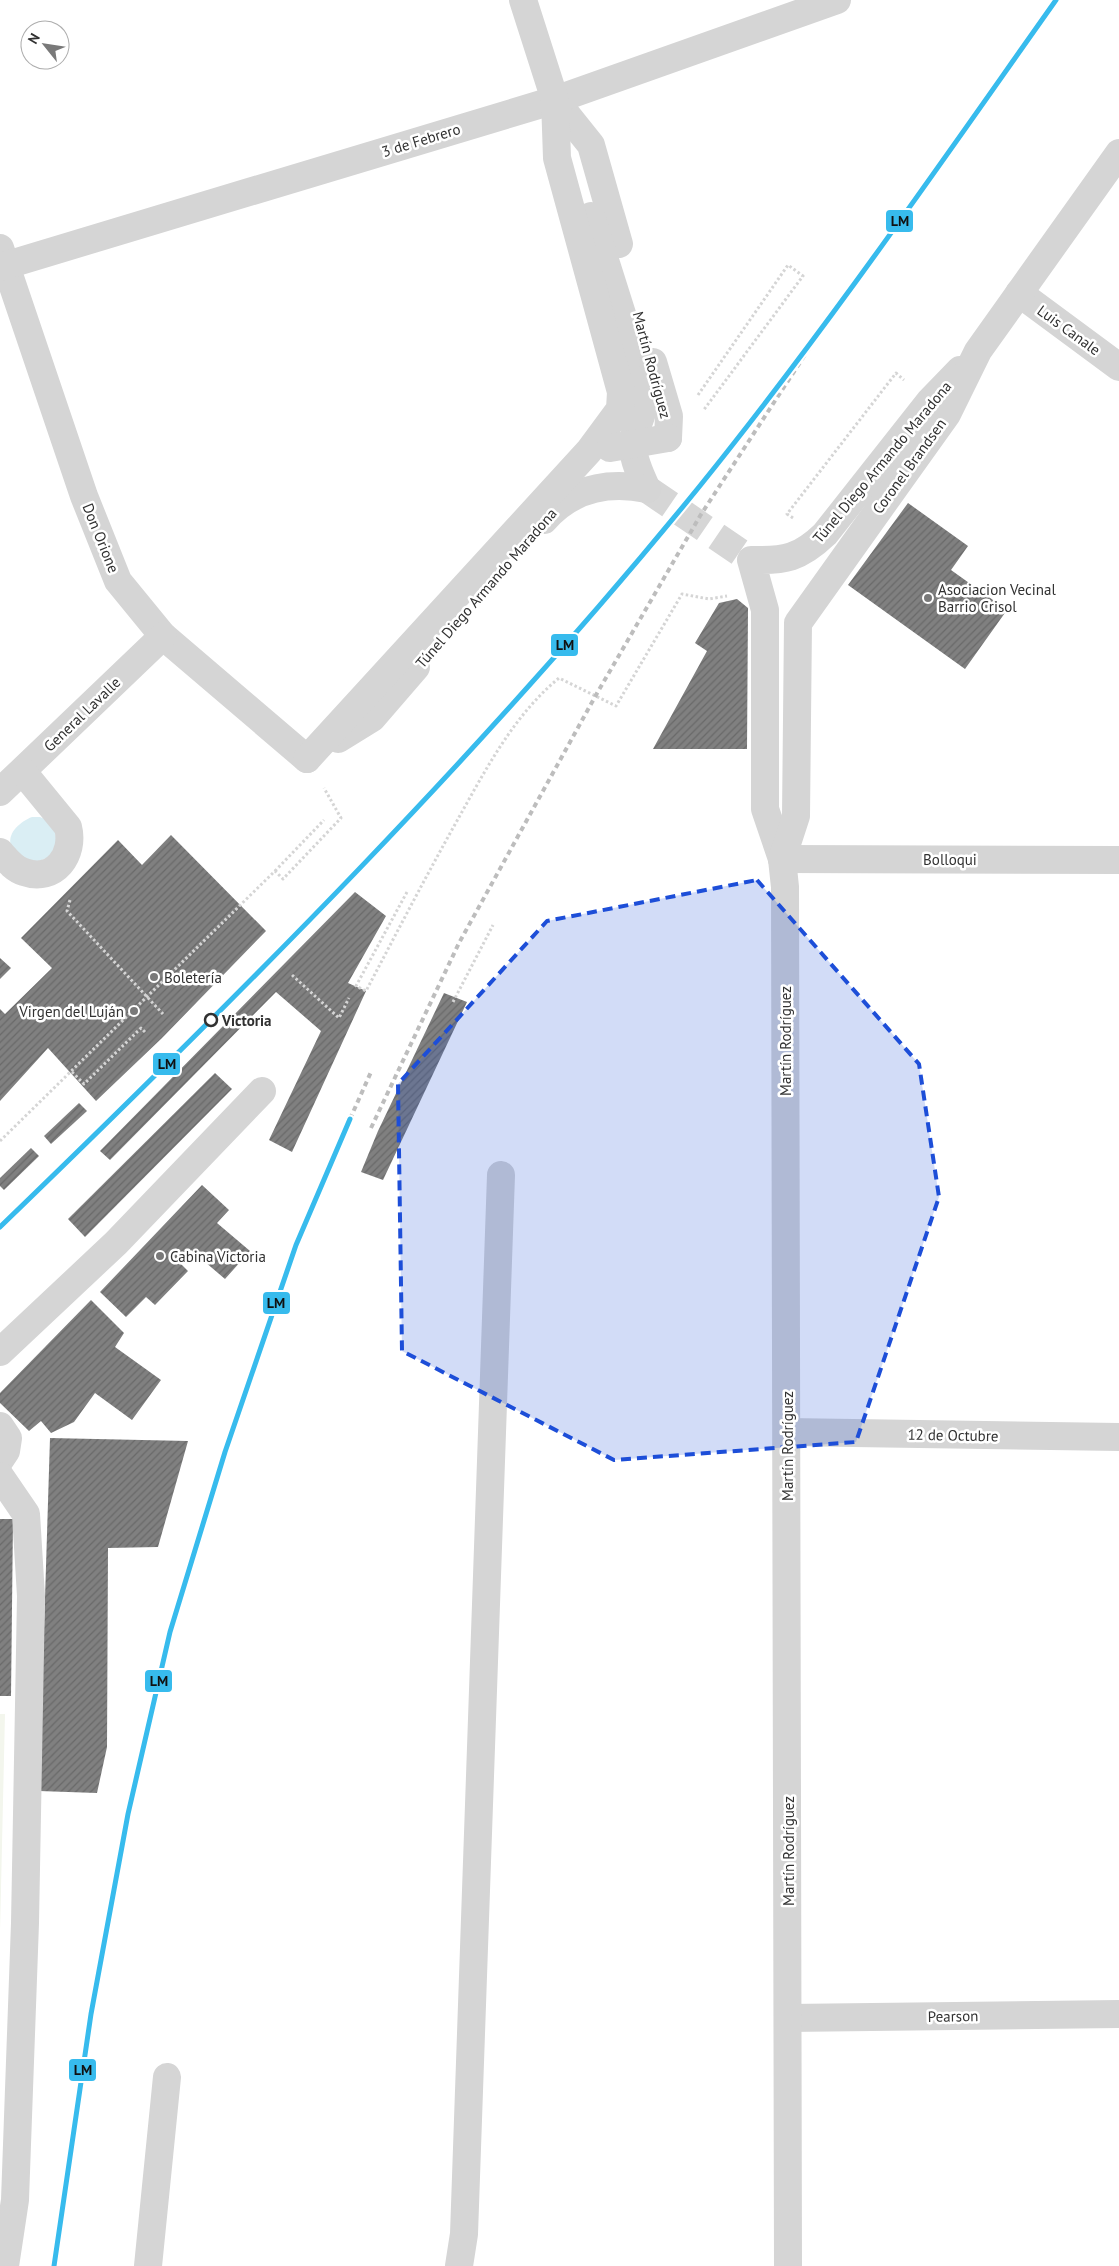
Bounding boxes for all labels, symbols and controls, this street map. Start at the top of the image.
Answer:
north arrow [20,20,70,70]
text: N [24,30,44,47]
street label: 3 de Febrero [379,119,463,161]
line badge: LM [885,209,914,233]
text: LM [891,212,909,230]
street label: Luis Canale [1034,301,1104,359]
street label: Martín Rodríguez [629,309,675,421]
street label: Túnel Diego Armando Maradona [809,377,955,547]
street label: Coronel Brandsen [868,415,950,517]
street label: Don Orione [78,500,124,576]
street label: Túnel Diego Armando Maradona [411,504,561,672]
place label: Asociacion Vecinal Barrio Crisol [938,580,1056,616]
marker: Asociacion Vecinal Barrio Crisol [922,592,934,604]
line badge: LM [550,633,579,657]
text: LM [556,636,574,654]
street label: General Lavalle [40,673,124,755]
street label: Bolloqui [923,850,977,869]
place label: Boletería [164,968,222,987]
marker: Boletería [148,971,160,983]
street label: Martín Rodríguez [776,986,795,1096]
place label: Virgen del Luján [18,1002,124,1021]
marker: Virgen del Luján [128,1005,140,1017]
place label: Victoria [221,1011,272,1030]
marker: Victoria [204,1013,218,1027]
line badge: LM [152,1052,181,1076]
text: LM [158,1055,176,1073]
place label: Cabina Victoria [170,1247,266,1266]
marker: Cabina Victoria [154,1250,166,1262]
line badge: LM [262,1291,291,1315]
text: LM [267,1294,285,1312]
street label: Martín Rodríguez [778,1391,797,1501]
street label: 12 de Octubre [907,1425,999,1445]
line badge: LM [144,1669,173,1693]
text: LM [150,1672,168,1690]
street label: Martín Rodríguez [779,1796,798,1906]
street label: Pearson [928,2006,978,2026]
line badge: LM [68,2058,97,2082]
text: LM [74,2061,92,2079]

